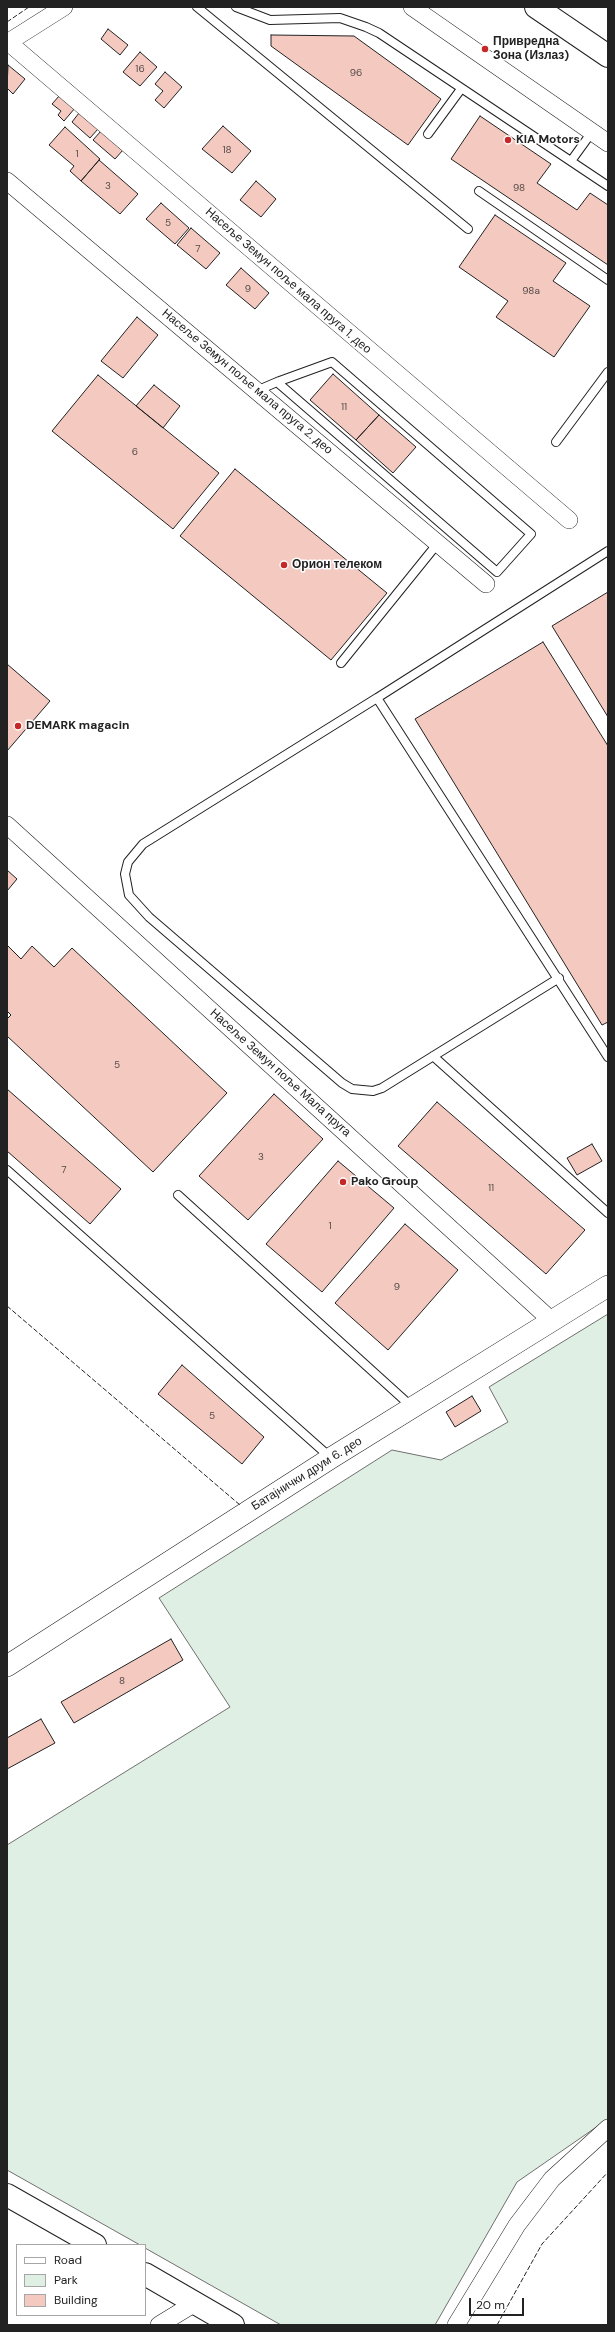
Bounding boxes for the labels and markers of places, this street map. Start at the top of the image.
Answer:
place label: Привредна Зона (Излаз) [493,35,569,63]
marker: Привредна Зона (Излаз) [480,44,490,54]
place label: KIA Motors [516,133,580,147]
marker: KIA Motors [503,135,513,145]
place label: Орион телеком [292,558,382,572]
marker: Орион телеком [279,560,289,570]
place label: DEMARK magacin [26,719,129,733]
marker: DEMARK magacin [13,721,23,731]
place label: Pako Group [351,1175,418,1189]
marker: Pako Group [338,1177,348,1187]

